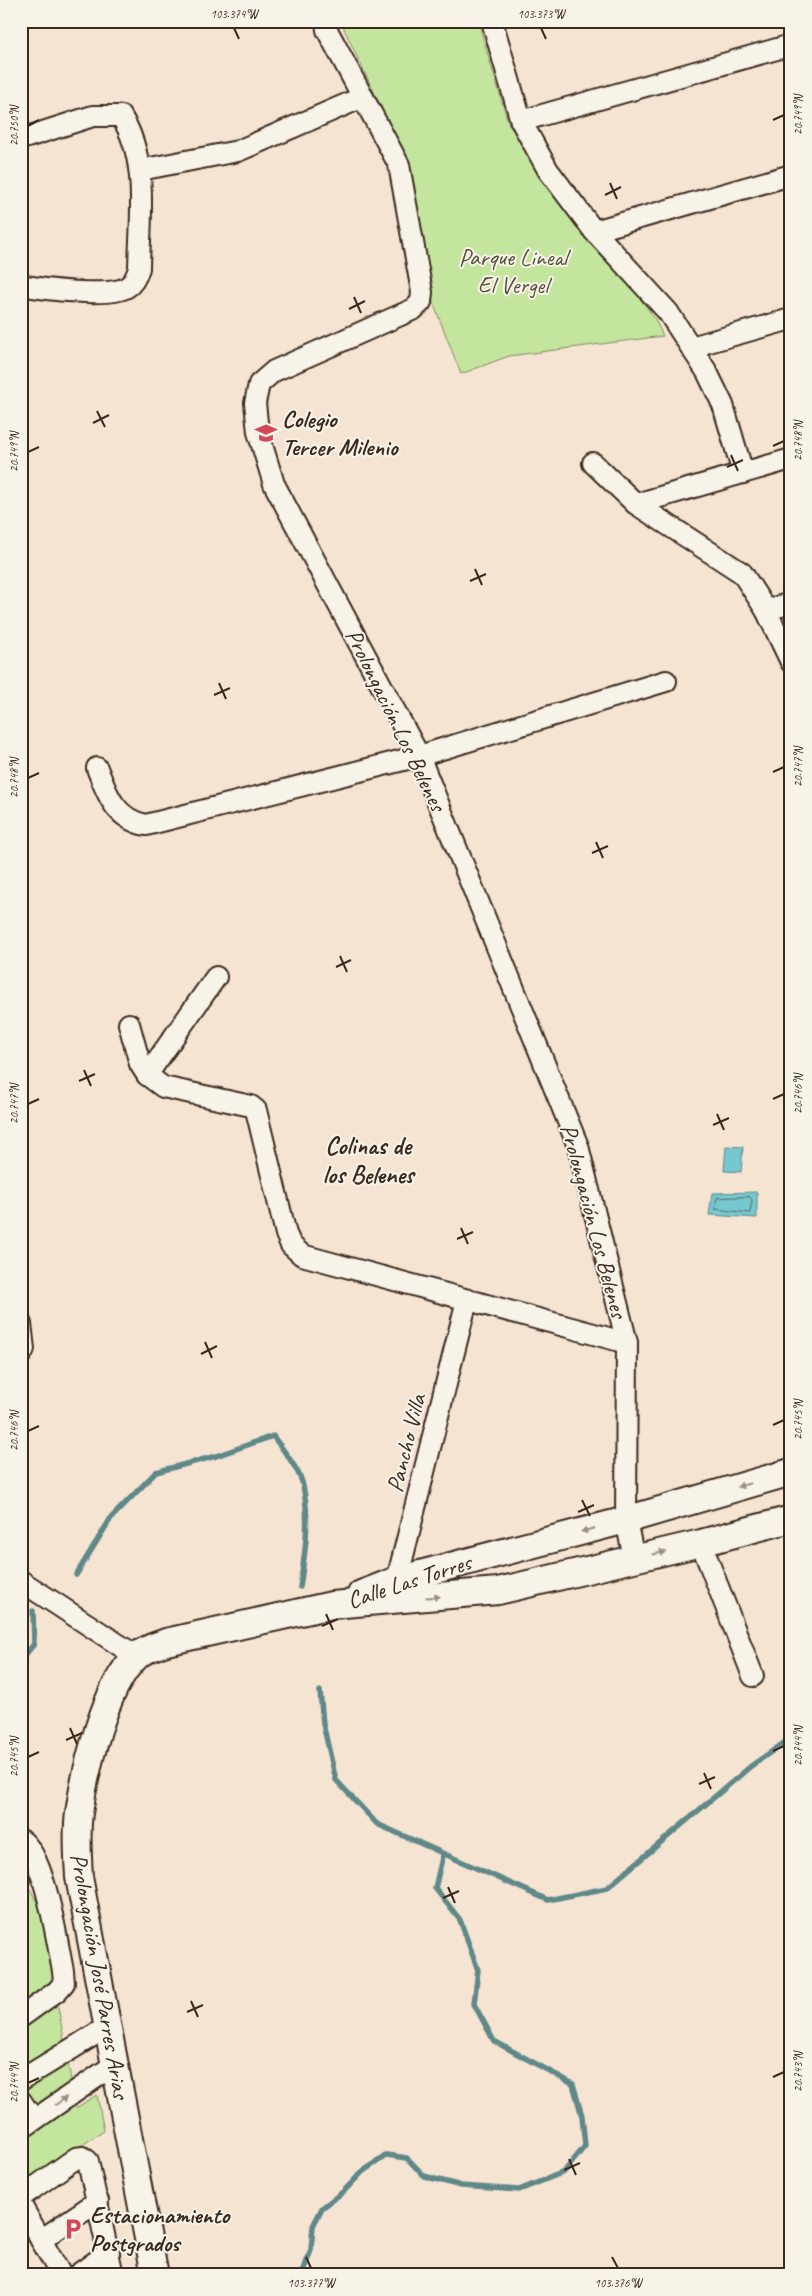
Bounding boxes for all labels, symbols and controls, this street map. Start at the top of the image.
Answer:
text: 103.374°W [211,6,260,22]
text: 103.373°W [518,6,567,22]
text: 20.749°N [790,93,806,135]
text: 20.750°N [6,104,22,146]
park label: Parque Lineal El Vergel [459,242,571,300]
place label: Colegio Tercer Milenio [282,404,400,462]
text: 20.748°N [790,419,806,461]
school or university icon: Colegio Tercer Milenio [253,420,279,446]
text: 20.749°N [6,430,22,472]
street label: Prolongación Los Belenes [339,624,454,818]
text: 20.747°N [790,745,806,787]
text: 20.748°N [6,756,22,798]
text: 20.746°N [790,1072,806,1114]
text: 20.747°N [6,1082,22,1124]
street label: Prolongación Los Belenes [554,1121,635,1323]
district label: Colinas de los Belenes [322,1130,416,1191]
street label: Pancho Villa [379,1389,433,1495]
text: 20.745°N [790,1398,806,1440]
text: 20.746°N [6,1409,22,1451]
one-way arrow [736,1482,751,1490]
one-way arrow [580,1526,595,1534]
street label: Calle Las Torres [343,1546,476,1615]
one-way arrow [652,1549,667,1557]
one-way arrow [426,1593,442,1601]
text: 20.744°N [790,1724,806,1766]
text: 20.745°N [6,1735,22,1777]
street label: Prolongación José Parres Arias [64,1851,137,2103]
text: 20.743°N [790,2050,806,2092]
text: 20.744°N [6,2061,22,2103]
one-way arrow [55,2096,68,2106]
place label: Estacionamiento Postgrados [90,2200,232,2258]
parking icon: Estacionamiento Postgrados [60,2216,86,2242]
text: 103.377°W [288,2275,337,2291]
text: 103.376°W [595,2275,644,2291]

